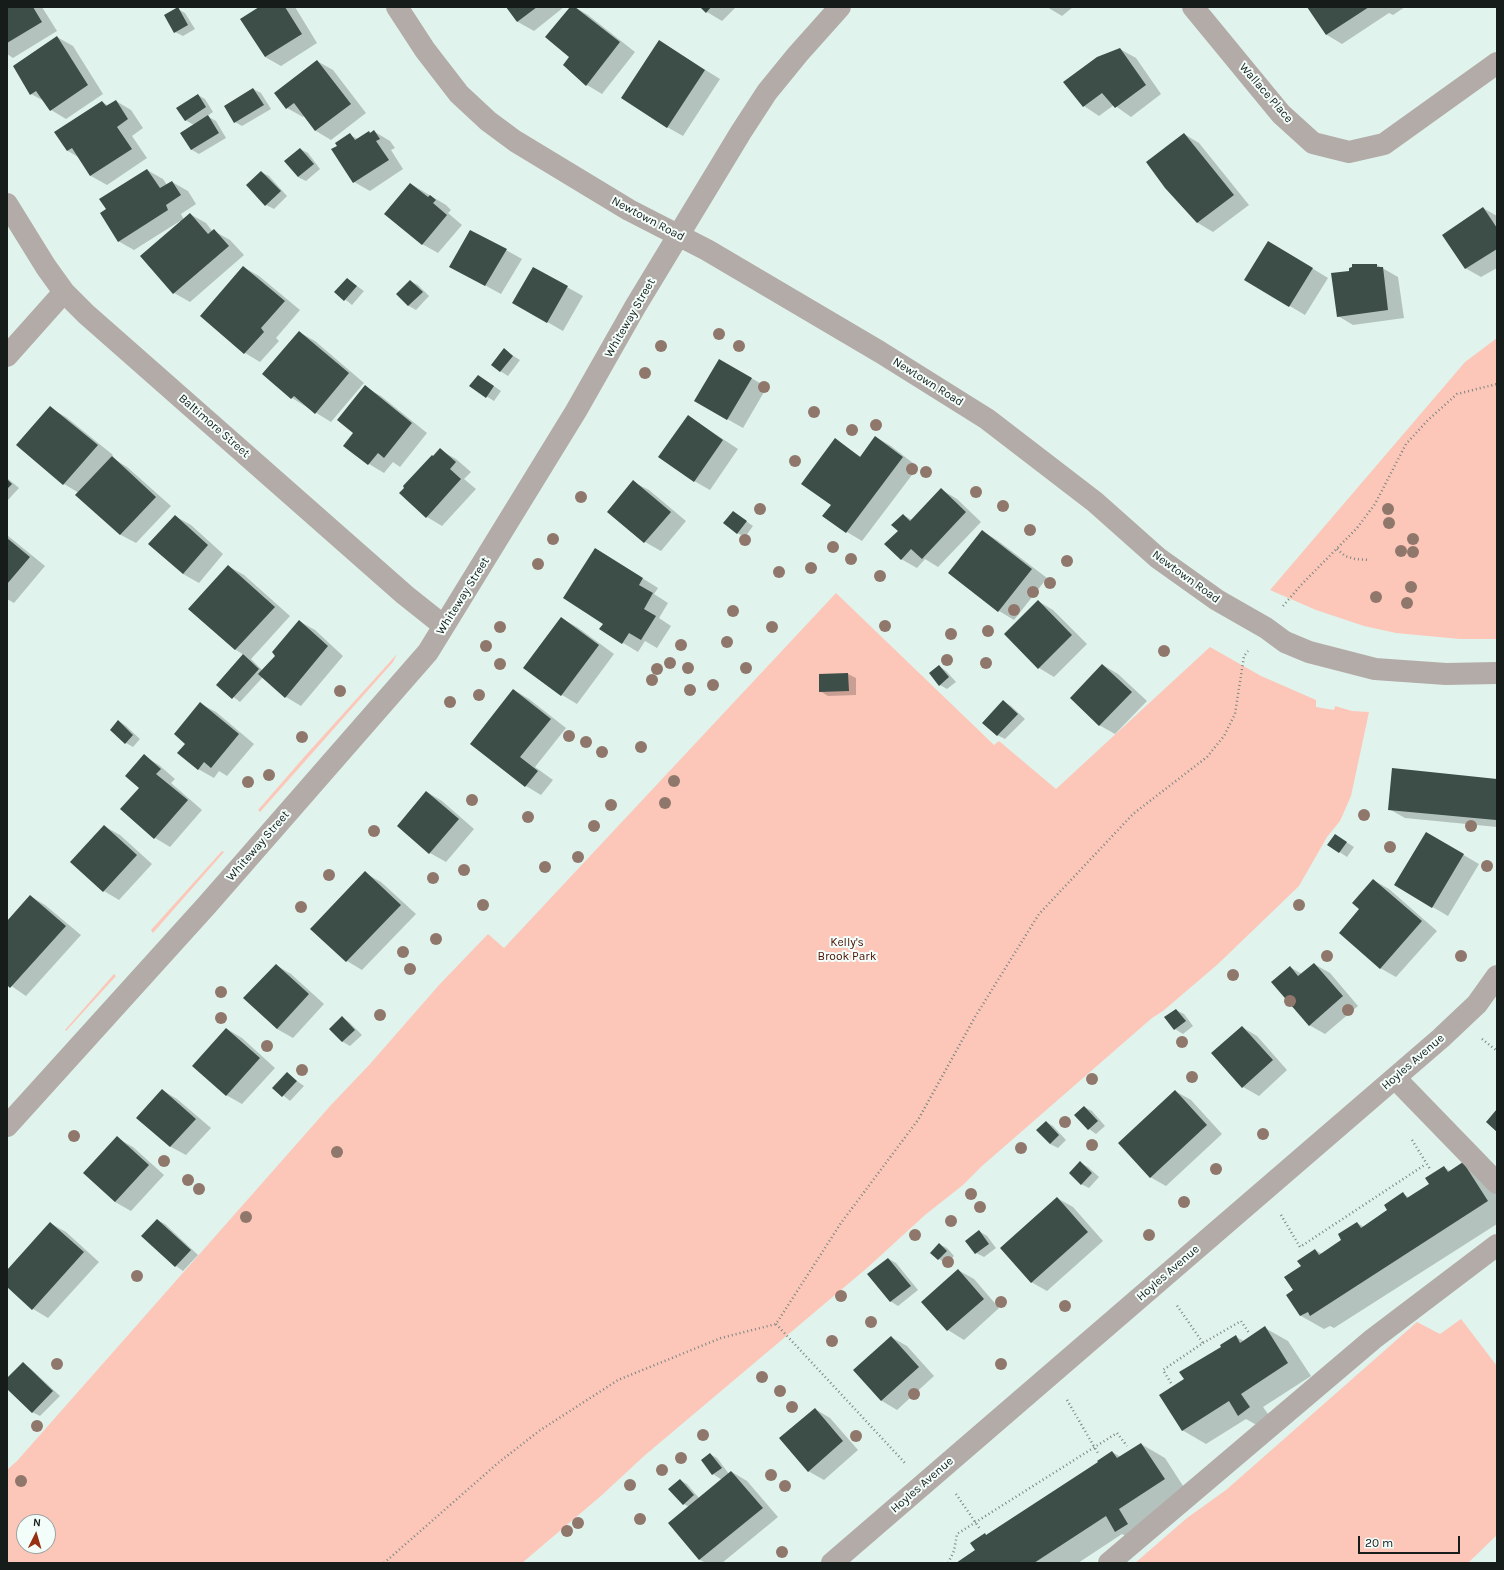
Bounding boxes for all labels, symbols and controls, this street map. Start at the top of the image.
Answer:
street label: Wallace Place [1236,60,1296,126]
street label: Newtown Road [609,194,687,244]
street label: Whiteway Street [602,276,658,360]
street label: Newtown Road [890,355,966,409]
street label: Baltimore Street [175,391,253,461]
street label: Newtown Road [1149,548,1223,606]
street label: Whiteway Street [433,554,493,638]
street label: Whiteway Street [223,808,293,884]
park label: Kelly's Brook Park [818,936,876,964]
street label: Hoyles Avenue [1379,1031,1447,1093]
street label: Hoyles Avenue [1134,1242,1202,1304]
street label: Hoyles Avenue [888,1454,956,1516]
north arrow [16,1514,56,1554]
text: N [32,1516,41,1529]
scale bar [1360,1528,1462,1554]
text: 20 m [1365,1536,1393,1550]

